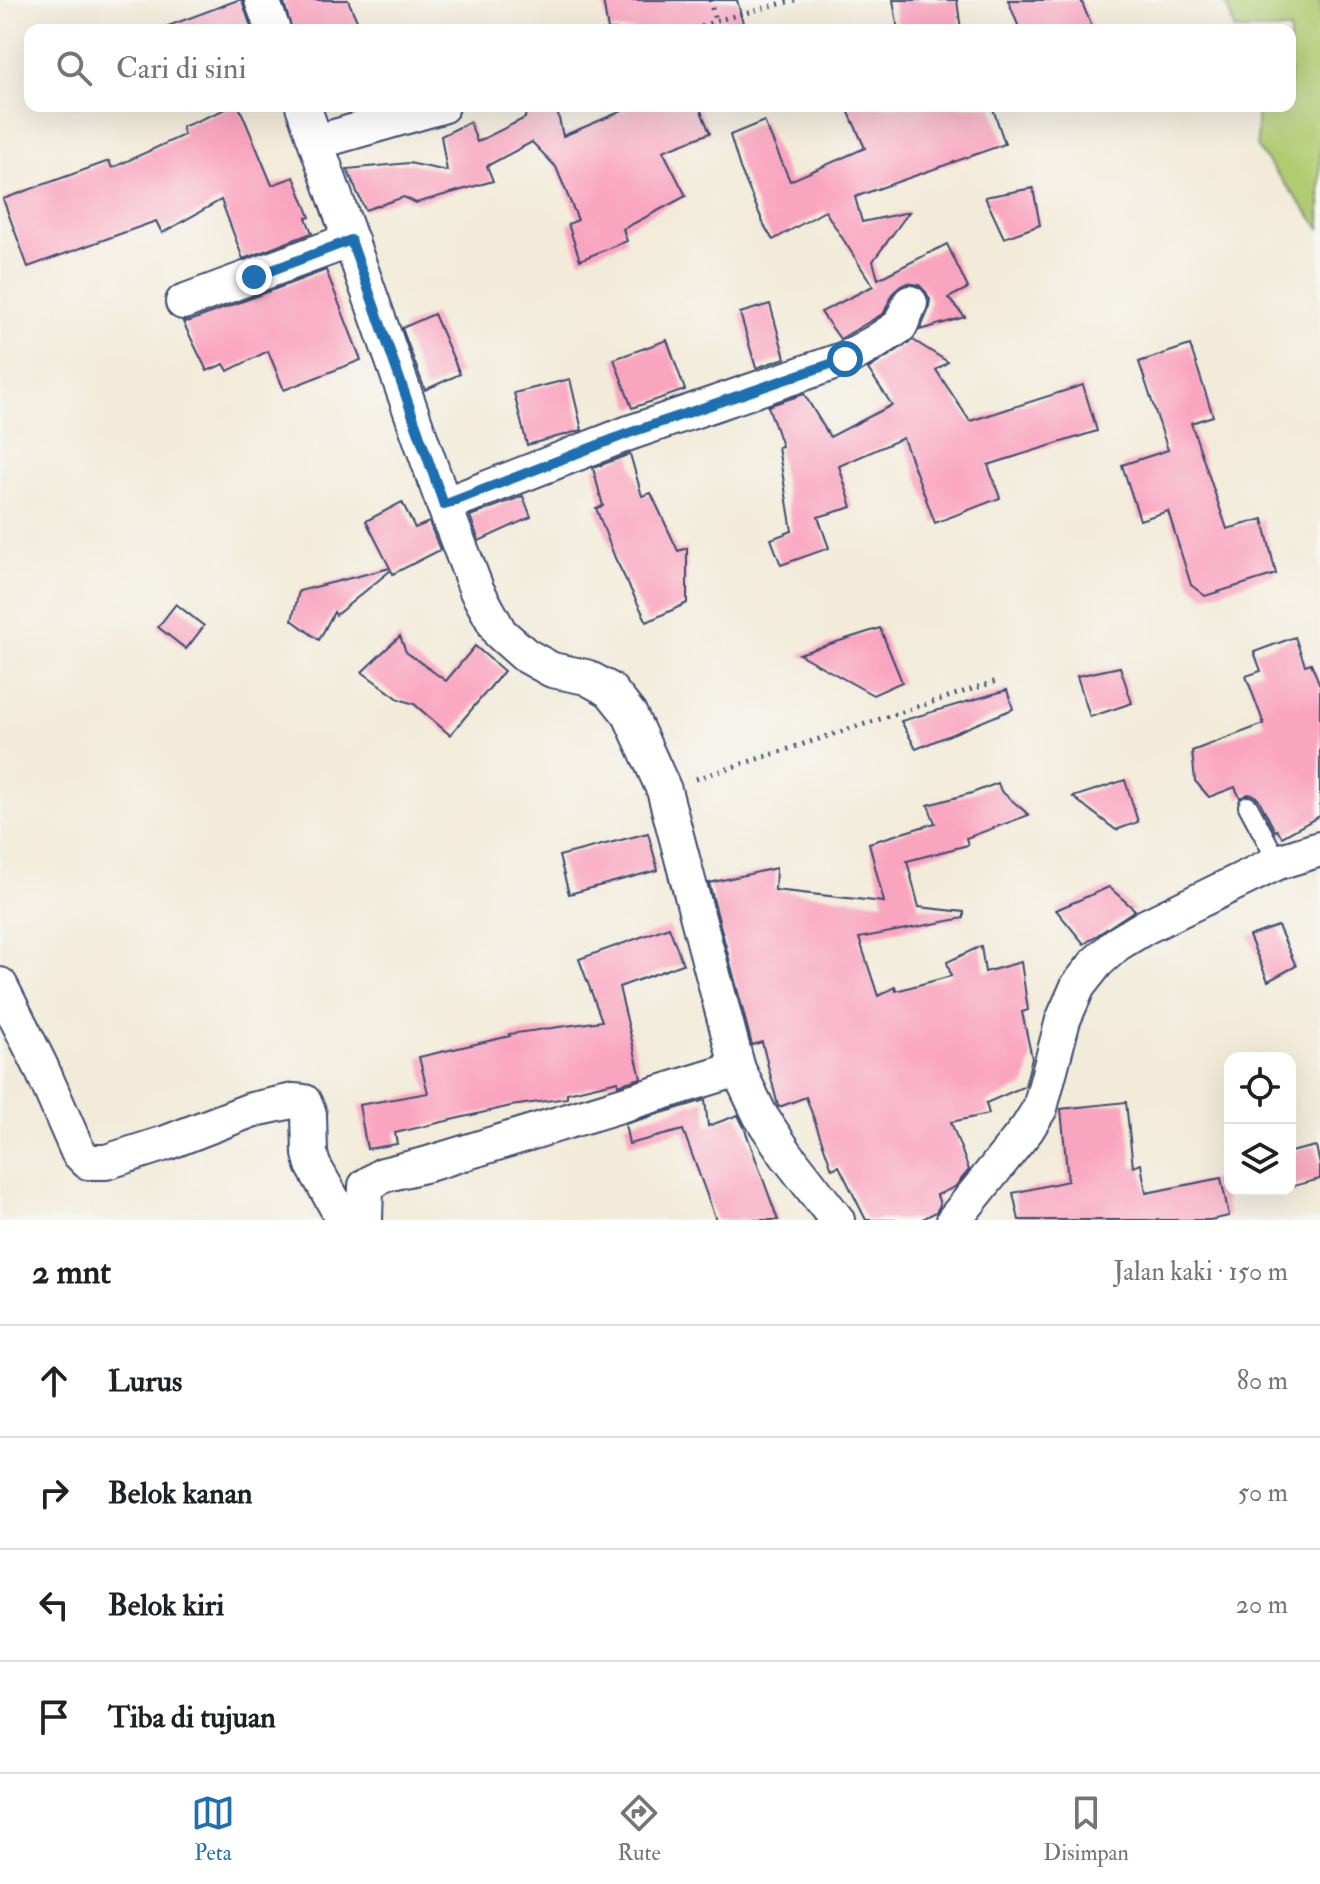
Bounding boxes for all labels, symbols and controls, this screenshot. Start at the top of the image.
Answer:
search box [24,24,1296,112]
icon: search [52,46,96,90]
text: Cari di sini [116,50,246,87]
route end [236,259,272,295]
route start [827,341,863,377]
map controls [1224,1052,1296,1196]
button: locate [1224,1052,1296,1124]
button: layers [1224,1124,1296,1196]
text: 2 mnt [32,1251,111,1294]
text: Jalan kaki · 150 m [1113,1256,1288,1288]
icon: ahead [32,1359,76,1403]
text: Lurus [108,1363,182,1400]
text: 80 m [1237,1365,1288,1397]
icon: right [32,1471,76,1515]
text: Belok kanan [108,1475,252,1512]
text: 50 m [1238,1477,1288,1509]
icon: left [32,1583,76,1627]
text: Belok kiri [108,1587,224,1624]
text: 20 m [1236,1589,1288,1621]
icon: arrive [32,1695,76,1739]
text: Tiba di tujuan [108,1699,276,1736]
tab: Peta [191,1791,235,1867]
tab: Rute [617,1791,661,1867]
tab: Disimpan [1043,1791,1129,1867]

